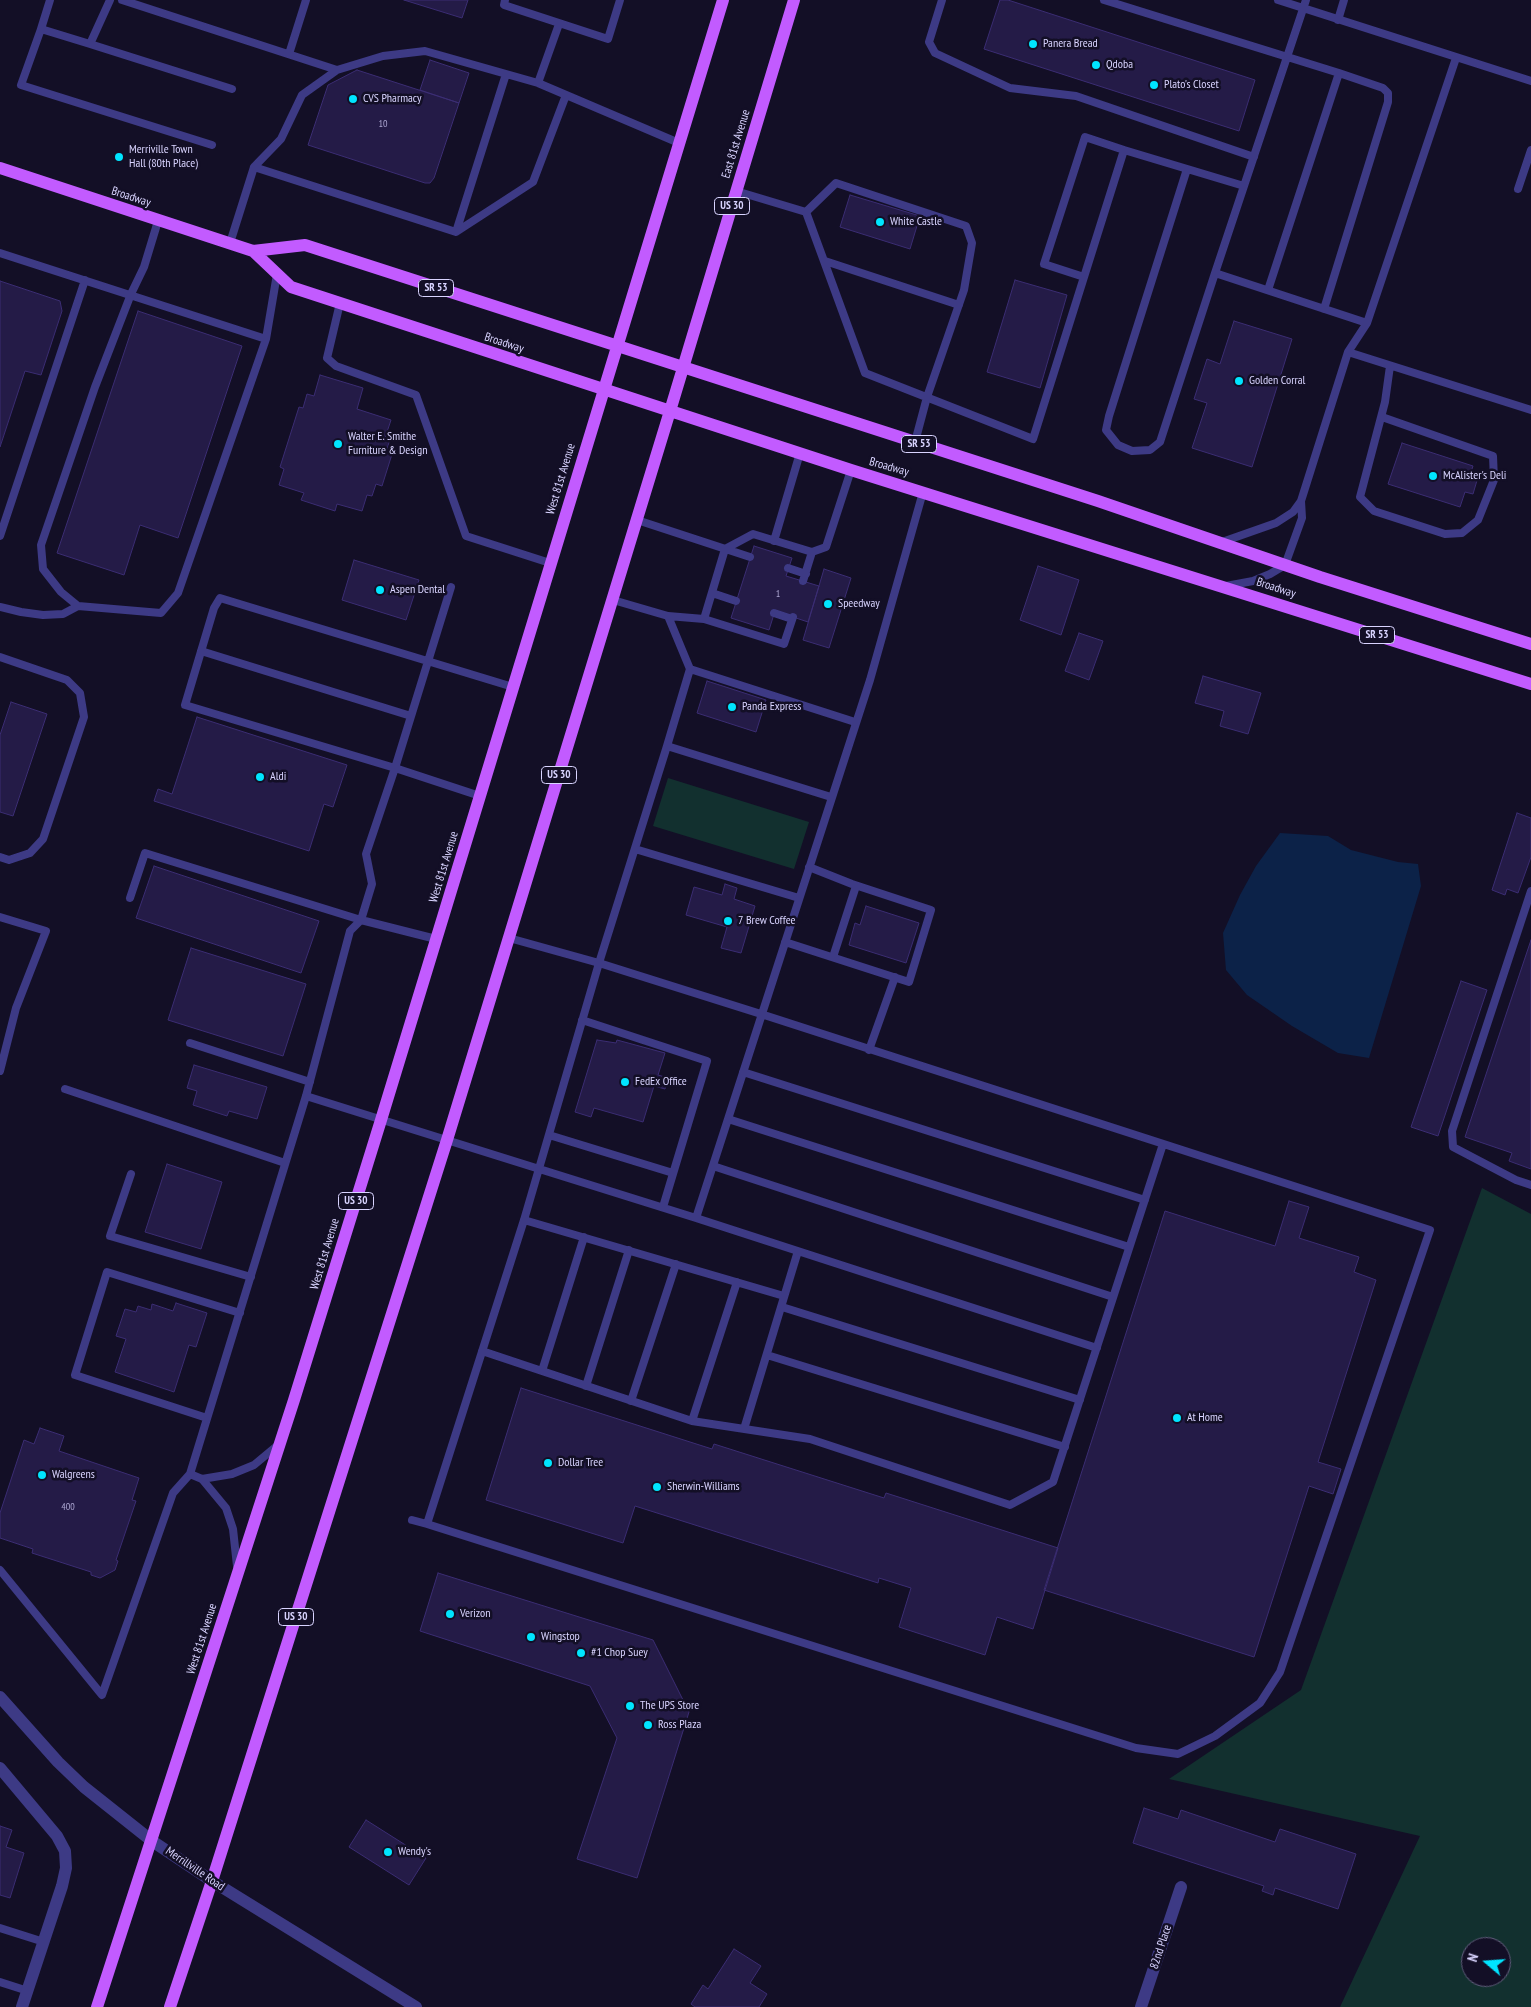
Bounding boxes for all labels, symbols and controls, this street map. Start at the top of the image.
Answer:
place label: Panera Bread [1043,37,1098,51]
marker: Panera Bread [1027,38,1039,50]
place label: Qdoba [1106,58,1133,72]
marker: Qdoba [1090,59,1102,71]
place label: Plato's Closet [1164,78,1219,92]
marker: Plato's Closet [1148,79,1160,91]
place label: CVS Pharmacy [363,92,421,106]
marker: CVS Pharmacy [347,93,359,105]
street label: East 81st Avenue [719,108,753,180]
house number: 10 [379,118,387,130]
place label: Merriville Town Hall (80th Place) [129,143,198,171]
marker: Merriville Town Hall (80th Place) [113,151,125,163]
street label: Broadway [110,184,152,210]
road number: US 30 [714,198,750,215]
place label: White Castle [890,215,942,229]
marker: White Castle [874,216,886,228]
road number: SR 53 [418,280,454,296]
street label: Broadway [483,330,525,356]
place label: Golden Corral [1249,374,1305,388]
marker: Golden Corral [1233,375,1245,387]
place label: Walter E. Smithe Furniture & Design [348,430,427,458]
road number: SR 53 [902,436,936,452]
marker: Walter E. Smithe Furniture & Design [332,438,344,450]
street label: West 81st Avenue [543,442,579,516]
street label: Broadway [868,454,910,480]
place label: McAlister's Deli [1443,469,1506,483]
marker: McAlister's Deli [1427,470,1439,482]
street label: Broadway [1255,575,1297,601]
place label: Aspen Dental [390,583,445,597]
marker: Aspen Dental [374,584,386,596]
house number: 1 [776,588,780,600]
place label: Speedway [838,597,880,611]
marker: Speedway [822,598,834,610]
road number: SR 53 [1360,626,1394,644]
place label: Panda Express [742,700,801,714]
marker: Panda Express [726,701,738,713]
road number: US 30 [542,766,576,784]
place label: Aldi [270,770,286,784]
marker: Aldi [254,771,266,783]
street label: West 81st Avenue [426,830,462,904]
place label: 7 Brew Coffee [738,914,795,928]
marker: 7 Brew Coffee [722,915,734,927]
place label: FedEx Office [635,1075,687,1089]
marker: FedEx Office [619,1076,631,1088]
road number: US 30 [338,1192,374,1210]
street label: West 81st Avenue [307,1217,343,1291]
place label: At Home [1187,1411,1223,1425]
marker: At Home [1171,1412,1183,1424]
place label: Dollar Tree [558,1456,603,1470]
marker: Dollar Tree [542,1457,554,1469]
place label: Walgreens [52,1468,95,1482]
marker: Walgreens [36,1469,48,1481]
place label: Sherwin-Williams [667,1480,740,1494]
marker: Sherwin-Williams [651,1481,663,1493]
house number: 400 [61,1501,75,1513]
street label: West 81st Avenue [184,1602,220,1676]
place label: Verizon [460,1607,490,1621]
road number: US 30 [278,1608,314,1625]
marker: Verizon [444,1608,456,1620]
place label: Wingstop [541,1630,580,1644]
marker: Wingstop [525,1631,537,1643]
place label: #1 Chop Suey [591,1646,648,1660]
marker: #1 Chop Suey [575,1647,587,1659]
place label: The UPS Store [640,1699,699,1713]
marker: The UPS Store [624,1700,636,1712]
place label: Ross Plaza [658,1718,701,1732]
marker: Ross Plaza [642,1719,654,1731]
street label: Merrillville Road [163,1844,227,1894]
place label: Wendy's [398,1845,431,1859]
marker: Wendy's [382,1846,394,1858]
street label: 82nd Place [1147,1923,1175,1971]
north arrow [1461,1937,1511,1987]
text: N [1463,1951,1482,1964]

